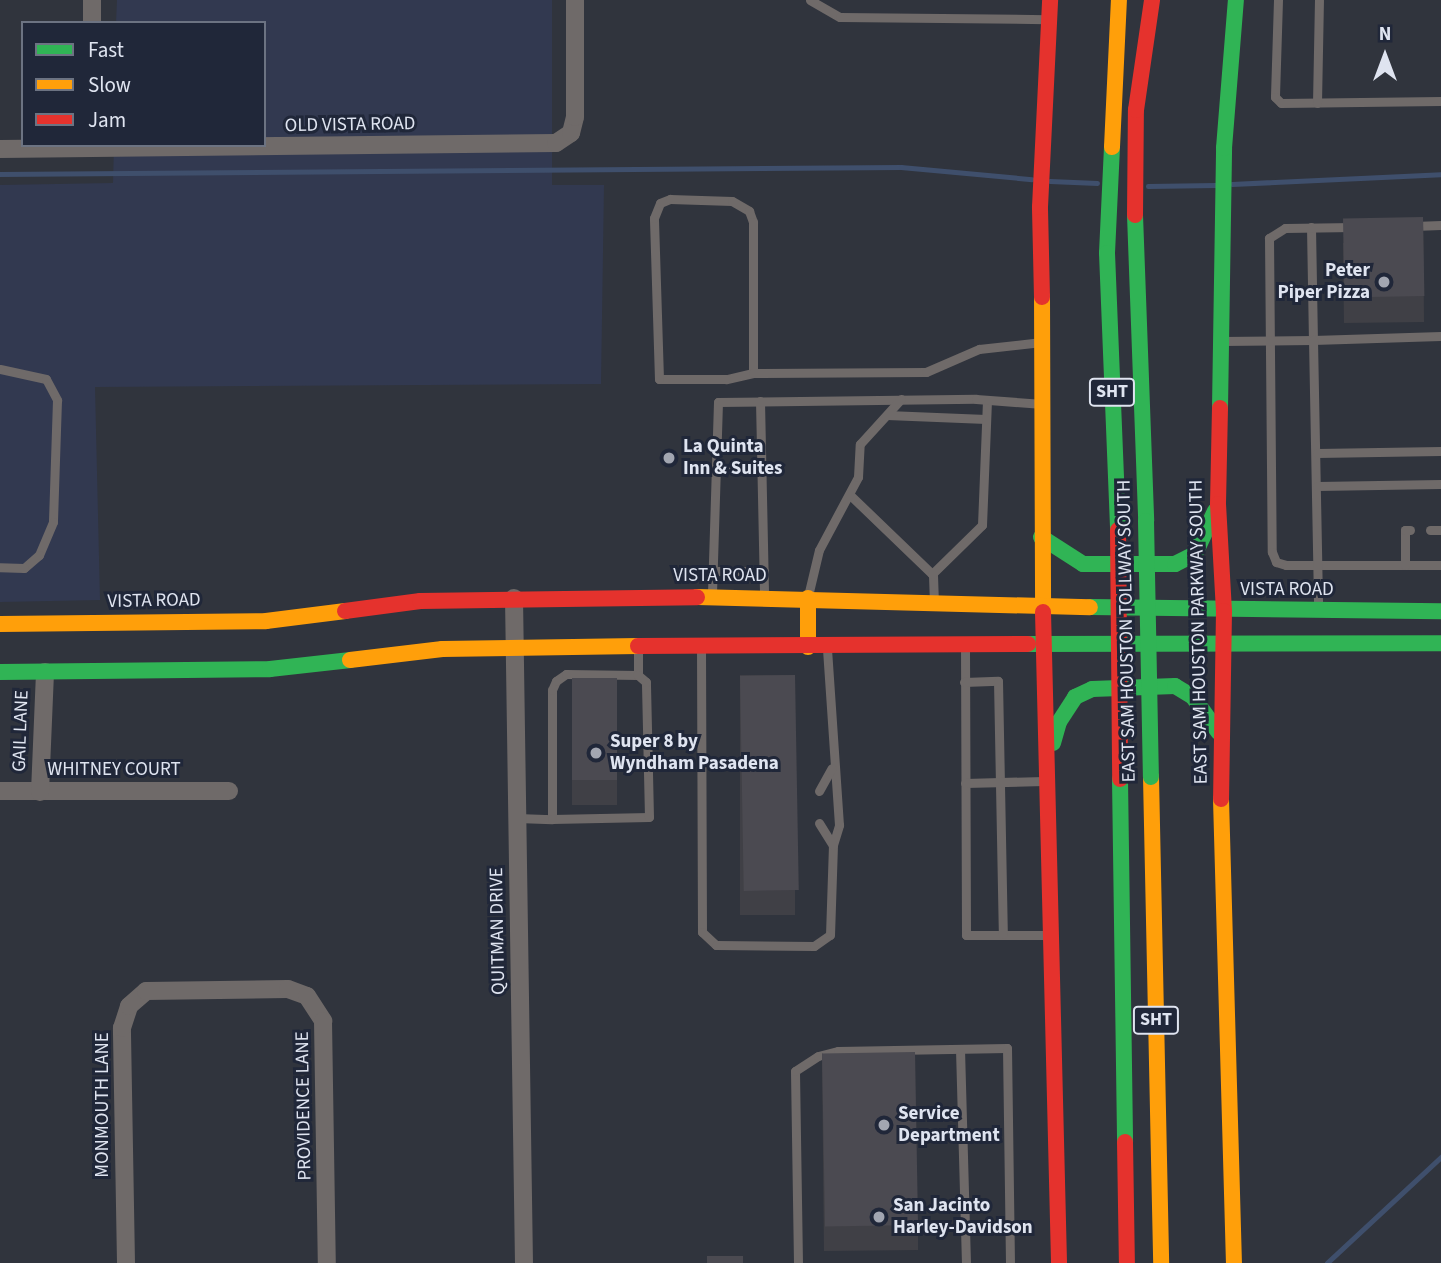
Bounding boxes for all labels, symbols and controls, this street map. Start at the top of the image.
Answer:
legend [21,21,266,147]
north arrow [1350,21,1420,91]
text: N [1379,21,1391,48]
text: Fast [88,35,124,65]
text: Slow [88,70,131,100]
text: Jam [88,105,126,135]
street label: OLD VISTA ROAD [284,112,416,138]
place label: Peter Piper Pizza [1278,260,1370,304]
marker: Peter Piper Pizza [1376,274,1392,290]
road number: SHT [1088,378,1136,406]
place label: La Quinta Inn & Suites [683,436,783,480]
marker: La Quinta Inn & Suites [661,450,677,466]
street label: EAST SAM HOUSTON PARKWAY SOUTH [1185,479,1213,785]
street label: EAST SAM HOUSTON TOLLWAY SOUTH [1113,480,1141,782]
street label: VISTA ROAD [673,565,767,587]
street label: VISTA ROAD [1240,579,1334,601]
street label: VISTA ROAD [107,589,201,613]
street label: GAIL LANE [8,690,34,772]
place label: Super 8 by Wyndham Pasadena [610,731,779,775]
marker: Super 8 by Wyndham Pasadena [588,745,604,761]
street label: WHITNEY COURT [47,759,181,781]
street label: QUITMAN DRIVE [485,867,511,995]
road number: SHT [1132,1006,1180,1035]
street label: PROVIDENCE LANE [291,1031,317,1181]
street label: MONMOUTH LANE [92,1032,114,1178]
place label: Service Department [898,1103,1000,1147]
marker: Service Department [876,1117,892,1133]
place label: San Jacinto Harley-Davidson [893,1195,1033,1239]
marker: San Jacinto Harley-Davidson [871,1209,887,1225]

